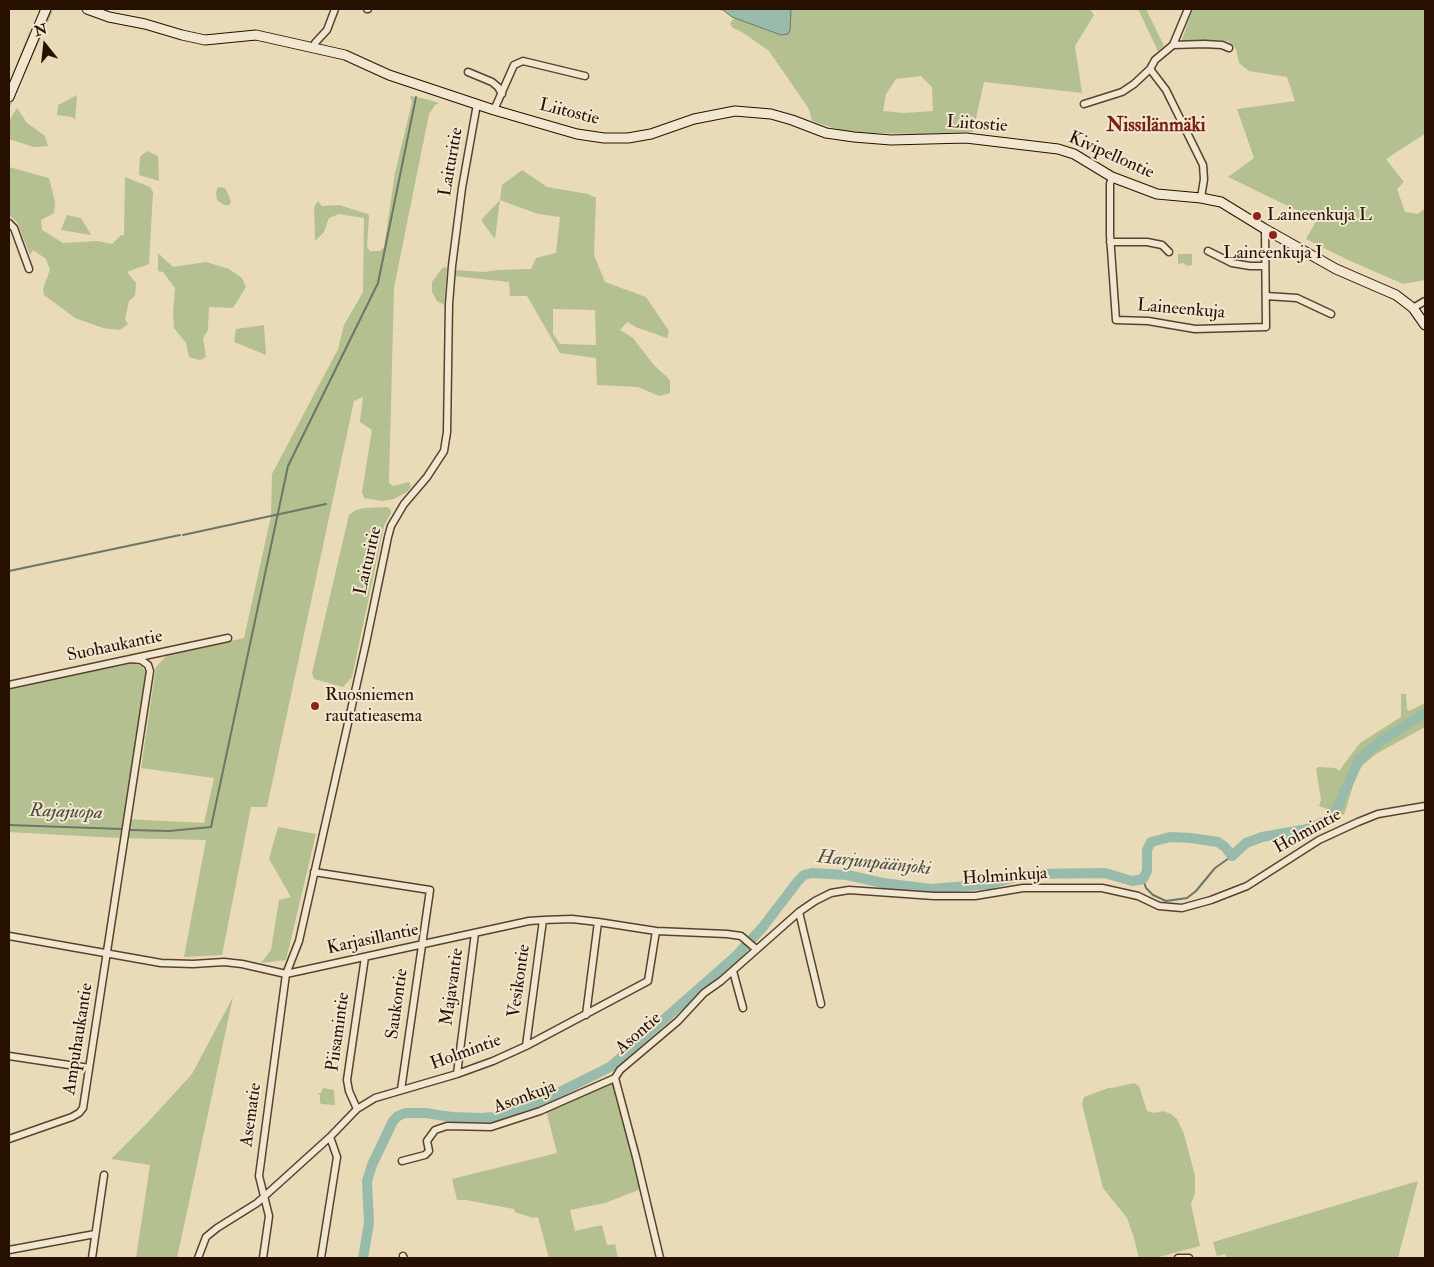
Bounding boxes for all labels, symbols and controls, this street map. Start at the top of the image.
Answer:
north arrow [20,20,70,70]
text: N [32,20,49,40]
street label: Liitostie [537,95,601,131]
street label: Liitostie [946,112,1008,138]
district label: Nissilänmäki [1106,116,1206,138]
street label: Laituritie [435,126,469,198]
street label: Kivipellontie [1065,128,1157,184]
place label: Laineenkuja L [1267,205,1372,227]
marker: Laineenkuja L [1251,210,1263,222]
marker: Laineenkuja I [1267,229,1279,241]
place label: Laineenkuja I [1223,243,1323,265]
street label: Laineenkuja [1136,295,1226,325]
street label: Laituritie [351,525,387,597]
street label: Suohaukantie [65,626,165,668]
place label: Ruosniemen rautatieasema [325,685,422,728]
marker: Ruosniemen rautatieasema [309,700,321,712]
water label: Rajajuopa [29,800,103,826]
street label: Holmintie [1271,805,1345,859]
water label: Harjunpäänjoki [816,847,932,881]
street label: Holminkuja [962,863,1048,891]
street label: Karjasillantie [325,920,421,960]
street label: Vesikontie [504,943,536,1019]
street label: Majavantie [437,947,469,1027]
street label: Saukontie [382,967,414,1041]
street label: Ampuhaukantie [59,982,99,1096]
street label: Piisamintie [323,991,355,1073]
street label: Asontie [612,1008,666,1060]
street label: Holmintie [428,1030,504,1076]
street label: Asonkuja [491,1077,559,1119]
street label: Asematie [237,1082,267,1148]

